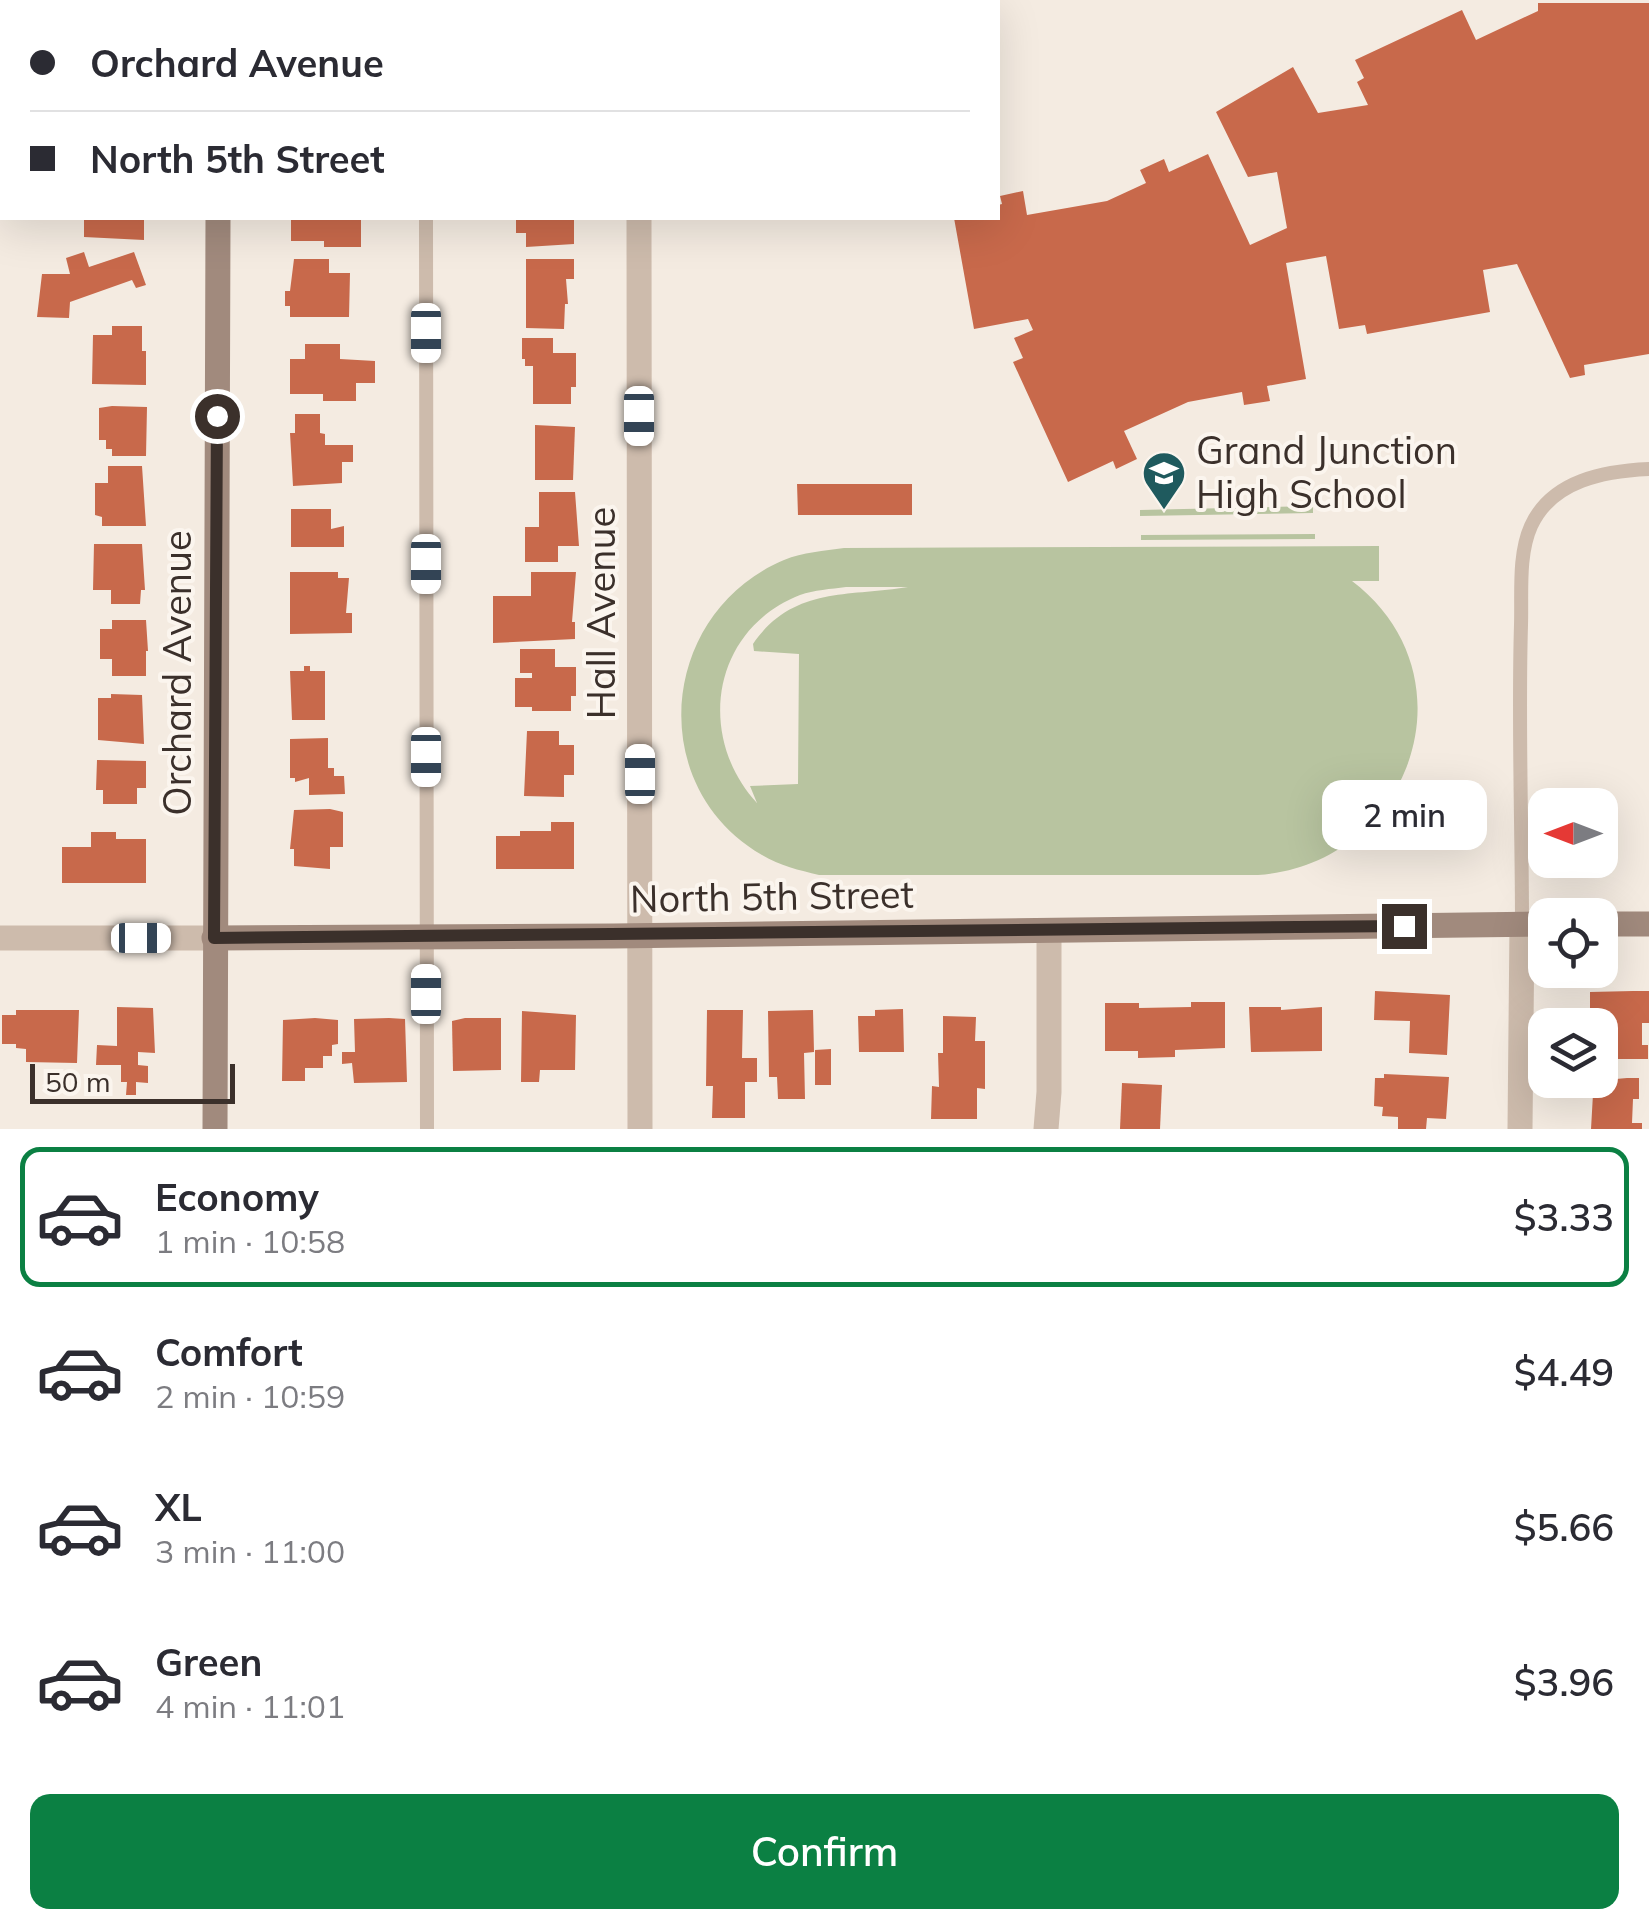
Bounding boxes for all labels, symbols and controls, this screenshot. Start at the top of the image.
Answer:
text: Orchard Avenue [90,39,384,87]
text: North 5th Street [90,135,385,183]
car [411,303,441,363]
car [624,386,654,446]
route start [195,394,240,439]
place label: Grand Junction High School [1196,426,1457,518]
school or university icon: Grand Junction High School [1141,450,1187,511]
street label: Hall Avenue [577,507,625,719]
street label: Orchard Avenue [153,530,201,816]
car [411,534,441,594]
car [411,727,441,787]
car [625,744,655,804]
callout: 2 min [1322,781,1486,851]
north arrow [1528,788,1618,878]
map controls [1528,788,1618,1098]
text: 2 min [1363,795,1446,835]
street label: North 5th Street [630,870,914,922]
button: locate [1528,898,1618,988]
route end [1382,904,1427,949]
car [111,923,171,953]
car [411,964,441,1024]
button: layers [1528,1008,1618,1098]
scale bar [30,1059,235,1104]
text: 50 m [45,1064,111,1099]
icon: car [35,1172,125,1262]
text: Economy [155,1173,319,1221]
text: $3.33 [1514,1193,1614,1241]
text: 1 min · 10:58 [155,1221,345,1261]
icon: car [35,1327,125,1417]
text: Comfort [155,1328,303,1376]
text: $4.49 [1514,1348,1614,1396]
text: 2 min · 10:59 [155,1376,345,1416]
icon: car [35,1482,125,1572]
text: XL [155,1483,202,1531]
text: $5.66 [1514,1503,1614,1551]
text: 3 min · 11:00 [155,1531,345,1571]
icon: car [35,1637,125,1727]
text: Green [155,1638,262,1686]
text: $3.96 [1514,1658,1614,1706]
text: 4 min · 11:01 [155,1686,345,1726]
button: Confirm [30,1794,1619,1909]

